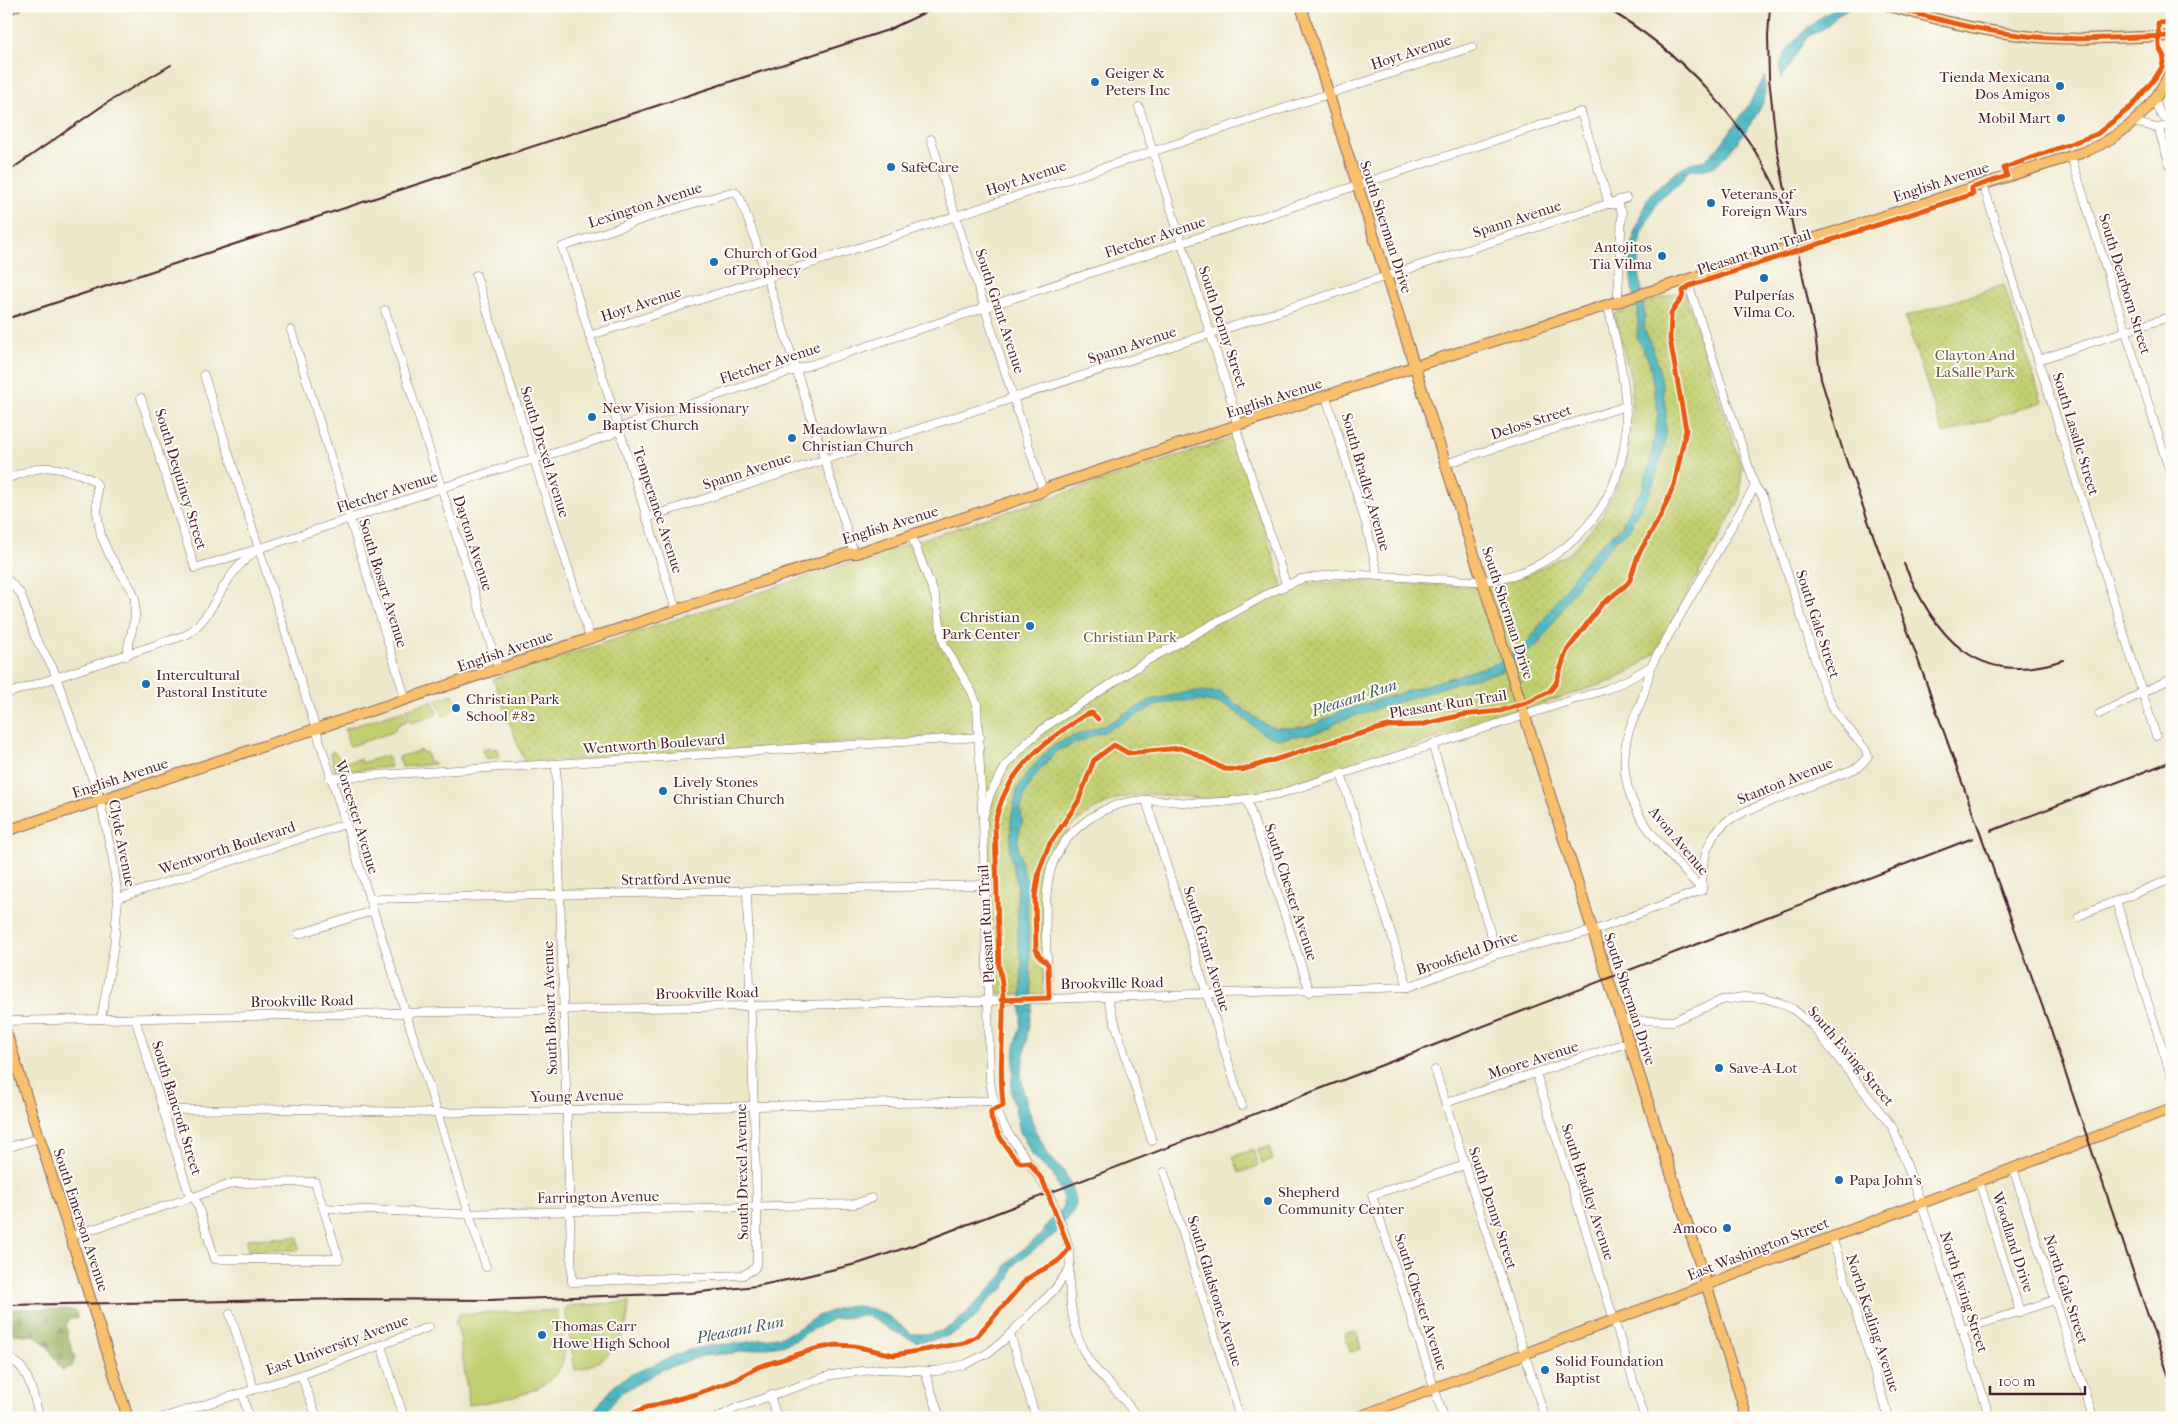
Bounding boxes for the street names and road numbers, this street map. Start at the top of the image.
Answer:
street label: Hoyt Avenue [1368,30,1454,74]
street label: Hoyt Avenue [983,156,1069,200]
street label: South Sherman Drive [1356,158,1416,296]
street label: English Avenue [1891,158,1992,206]
street label: Lexington Avenue [586,178,705,232]
street label: Spann Avenue [1471,196,1564,242]
street label: Fletcher Avenue [1102,212,1208,262]
street label: South Dearborn Street [2095,212,2155,357]
street label: Pleasant Run Trail [1695,225,1813,279]
street label: South Grant Avenue [971,246,1029,376]
street label: South Denny Street [1195,264,1251,391]
street label: Hoyt Avenue [598,282,684,326]
street label: Spann Avenue [1086,322,1179,368]
street label: Fletcher Avenue [717,338,823,388]
street label: South Lasalle Street [2049,370,2103,498]
street label: English Avenue [1224,374,1325,422]
street label: South Drexel Avenue [516,384,574,520]
street label: Deloss Street [1488,400,1574,444]
street label: South Dequincy Street [151,406,211,552]
street label: South Bradley Avenue [1338,411,1394,554]
street label: Temperance Avenue [629,444,687,576]
street label: Spann Avenue [701,448,794,494]
street label: Fletcher Avenue [334,467,440,517]
street label: Dayton Avenue [449,493,497,594]
street label: English Avenue [840,502,941,548]
street label: South Bosart Avenue [355,516,411,650]
street label: South Sherman Drive [1478,544,1538,682]
street label: South Gale Street [1792,568,1844,681]
street label: English Avenue [455,626,556,676]
street label: Pleasant Run Trail [1388,686,1508,722]
street label: Wentworth Boulevard [581,730,727,758]
street label: Stanton Avenue [1734,753,1836,808]
street label: English Avenue [70,754,171,802]
street label: Worcester Avenue [331,757,383,877]
street label: Clyde Avenue [105,798,139,889]
street label: Avon Avenue [1644,802,1713,880]
street label: Wentworth Boulevard [155,817,298,879]
street label: South Chester Avenue [1260,821,1322,963]
street label: Pleasant Run Trail [974,864,998,984]
street label: Stratford Avenue [621,869,732,889]
street label: South Grant Avenue [1179,884,1235,1014]
street label: Brookfield Drive [1414,927,1521,979]
street label: South Sherman Drive [1600,930,1660,1068]
street label: South Bosart Avenue [539,940,561,1075]
street label: Brookville Road [1060,973,1165,993]
street label: Brookville Road [655,983,760,1003]
street label: Brookville Road [250,991,355,1011]
street label: South Ewing Street [1804,1002,1898,1110]
street label: Moore Avenue [1486,1037,1581,1083]
street label: South Bancroft Street [148,1039,206,1178]
street label: Young Avenue [529,1086,624,1106]
street label: South Drexel Avenue [732,1103,752,1240]
street label: South Bradley Avenue [1557,1121,1619,1263]
street label: South Denny Street [1465,1145,1521,1272]
street label: South Emerson Avenue [49,1146,113,1294]
street label: Farrington Avenue [537,1187,660,1207]
street label: Woodland Drive [1988,1188,2038,1295]
street label: South Gladstone Avenue [1183,1213,1247,1369]
street label: East Washington Street [1685,1213,1832,1284]
street label: North Ewing Street [1936,1229,1992,1355]
street label: South Chester Avenue [1390,1231,1452,1373]
street label: North Gale Street [2040,1232,2092,1347]
street label: North Kealing Avenue [1842,1252,1904,1395]
street label: East University Avenue [263,1311,411,1379]

